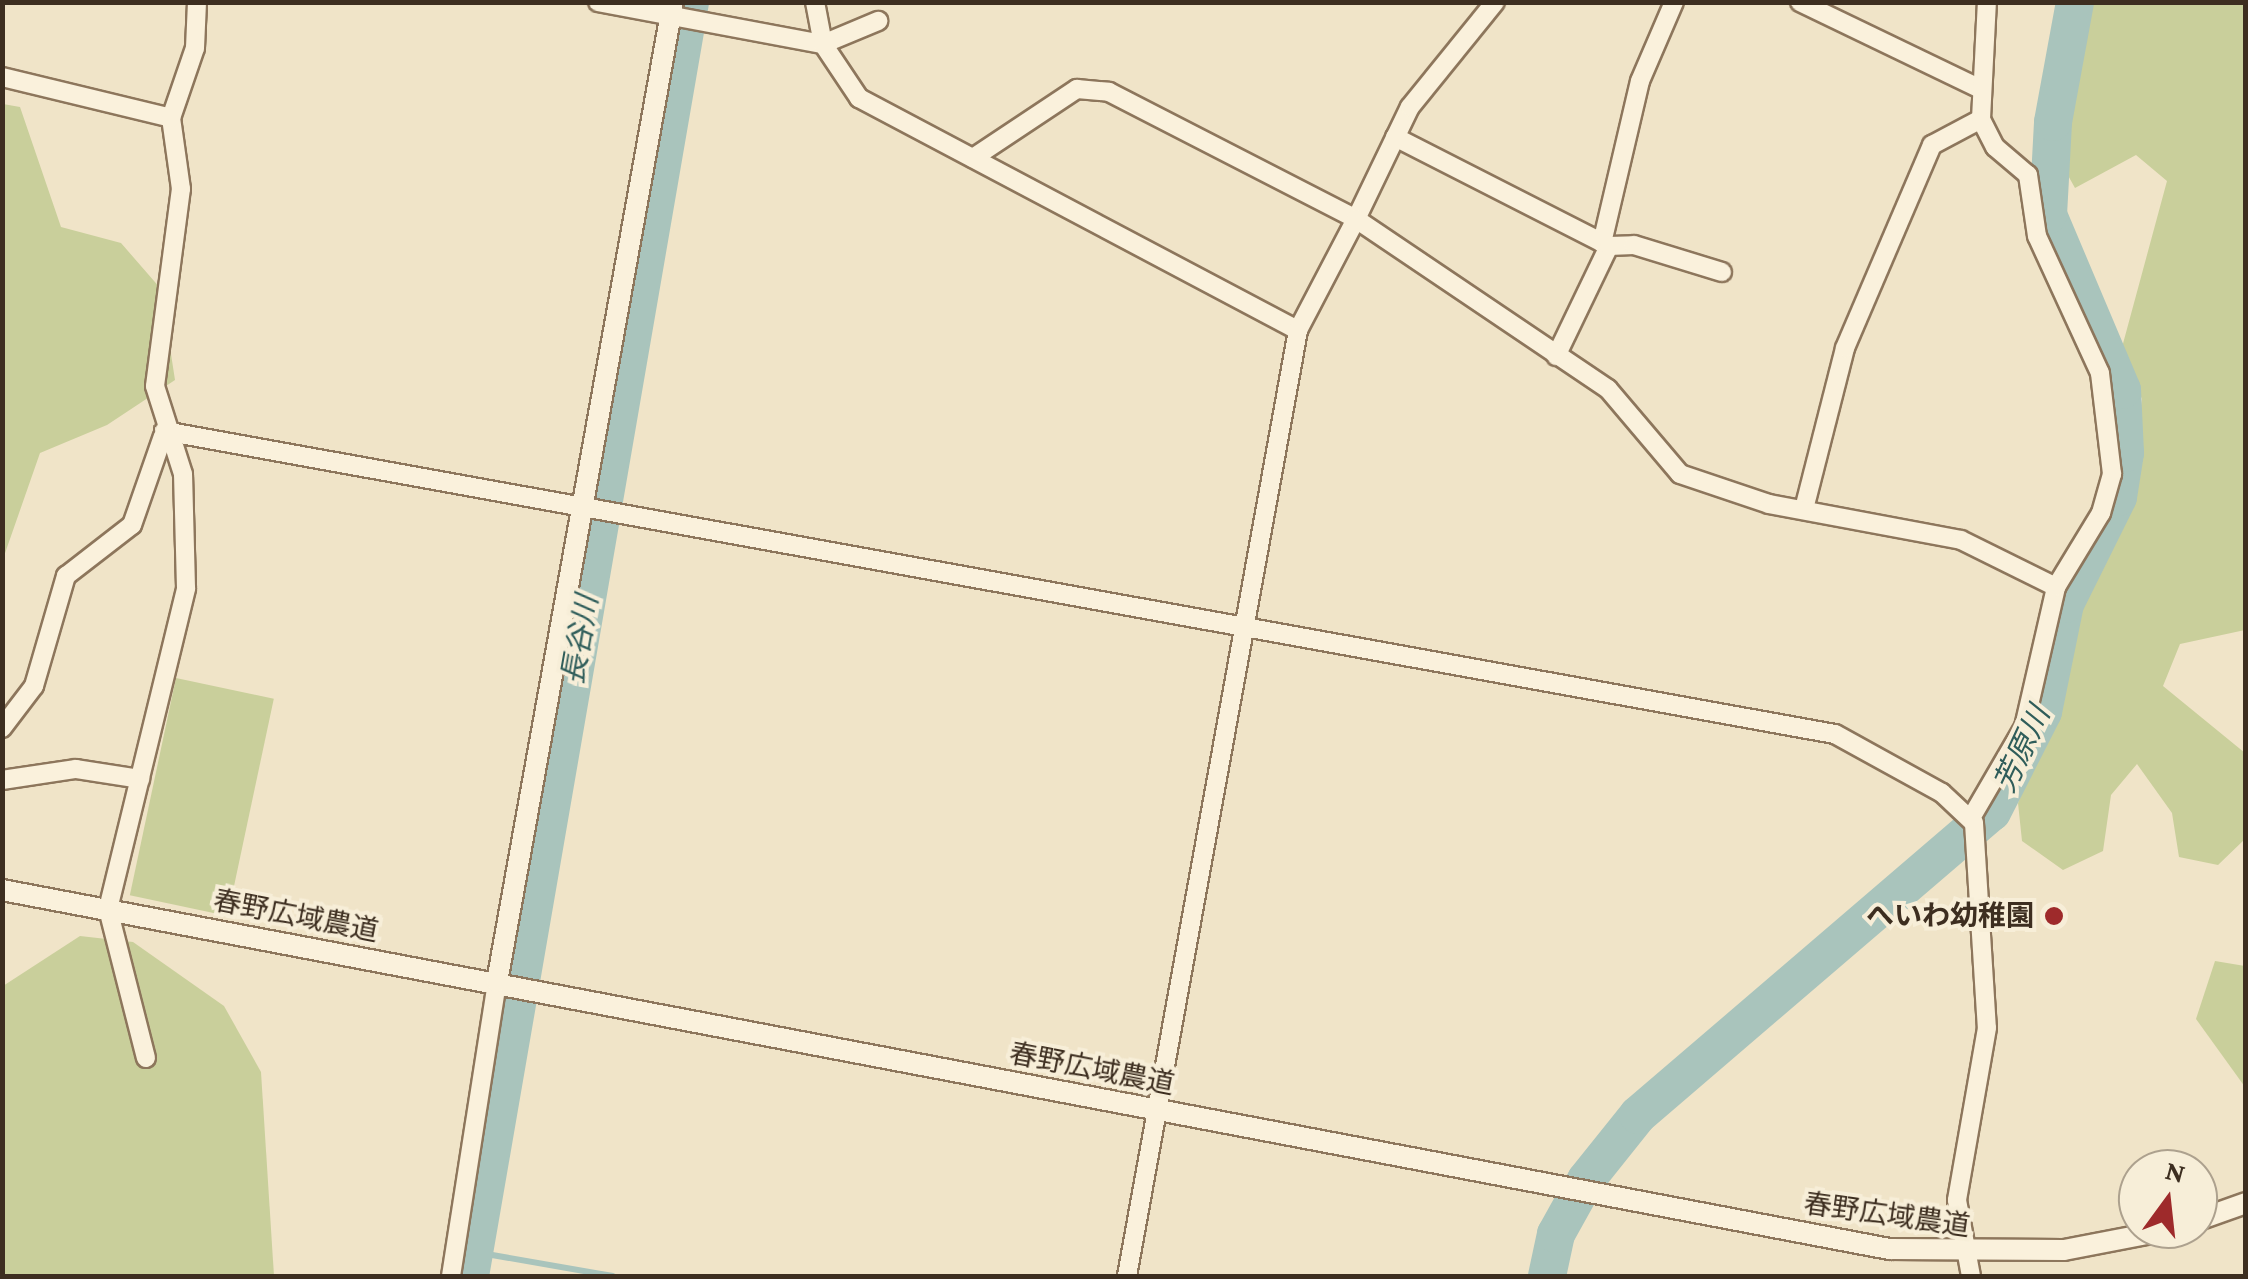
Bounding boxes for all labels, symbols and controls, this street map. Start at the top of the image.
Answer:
water label: 長谷川 [554,593,606,687]
water label: 芳原川 [1987,701,2057,797]
street label: 春野広域農道 [210,883,382,949]
place label: へいわ幼稚園 [1866,899,2034,933]
marker: へいわ幼稚園 [2043,905,2065,927]
street label: 春野広域農道 [1006,1036,1178,1102]
north arrow [2118,1149,2218,1249]
text: N [2162,1154,2189,1189]
street label: 春野広域農道 [1801,1187,1973,1243]

